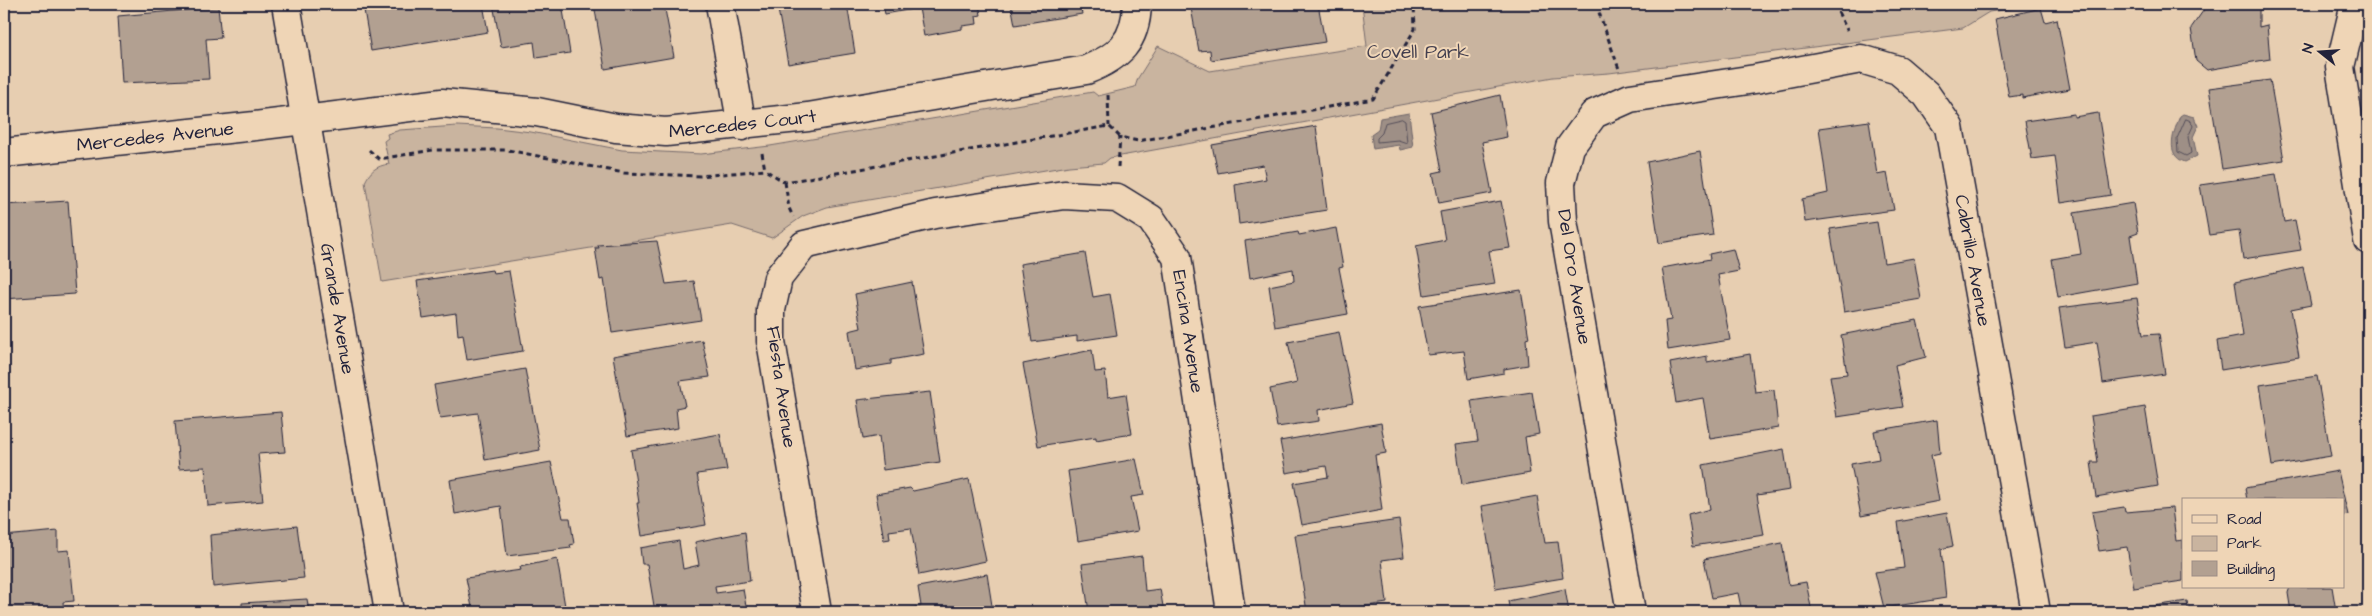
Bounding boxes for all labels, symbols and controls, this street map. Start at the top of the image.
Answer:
north arrow [2294,28,2344,78]
park label: Covell Park [1367,39,1469,66]
text: N [2298,41,2319,56]
street label: Mercedes Court [668,102,819,145]
street label: Mercedes Avenue [75,115,235,159]
street label: Cabrillo Avenue [1948,193,1998,329]
street label: Del Oro Avenue [1550,208,1598,346]
street label: Grande Avenue [313,241,362,376]
street label: Encina Avenue [1166,268,1211,395]
street label: Fiesta Avenue [759,324,803,450]
legend [2182,498,2344,588]
text: Road [2227,509,2262,530]
text: Park [2227,533,2262,554]
text: Building [2227,559,2275,581]

